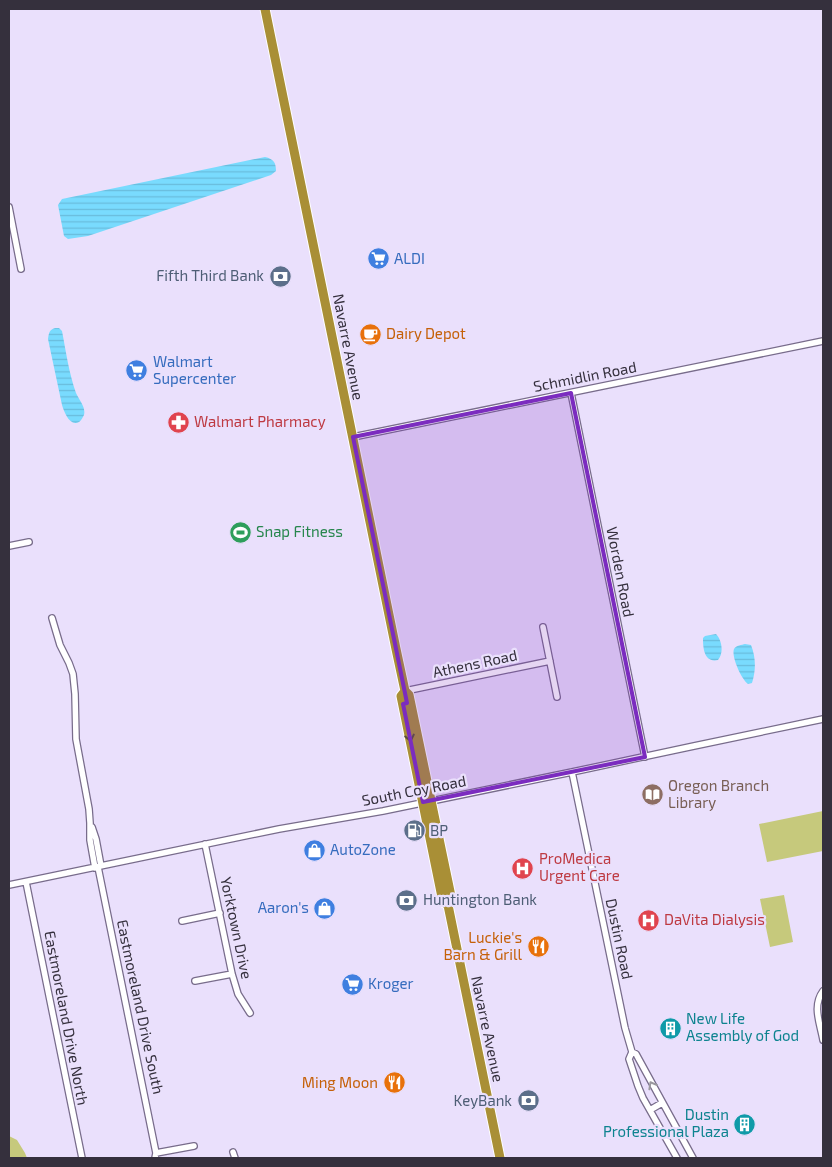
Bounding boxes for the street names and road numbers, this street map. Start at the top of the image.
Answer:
street label: Navarre Avenue [330,292,368,402]
street label: Schmidlin Road [532,357,638,395]
street label: Worden Road [603,525,639,618]
street label: Athens Road [431,645,519,681]
street label: South Coy Road [360,771,467,809]
street label: Yorktown Drive [217,875,257,980]
street label: Dustin Road [603,897,637,981]
street label: Eastmoreland Drive South [114,918,168,1096]
street label: Eastmoreland Drive North [41,929,93,1107]
street label: Navarre Avenue [468,974,508,1084]

